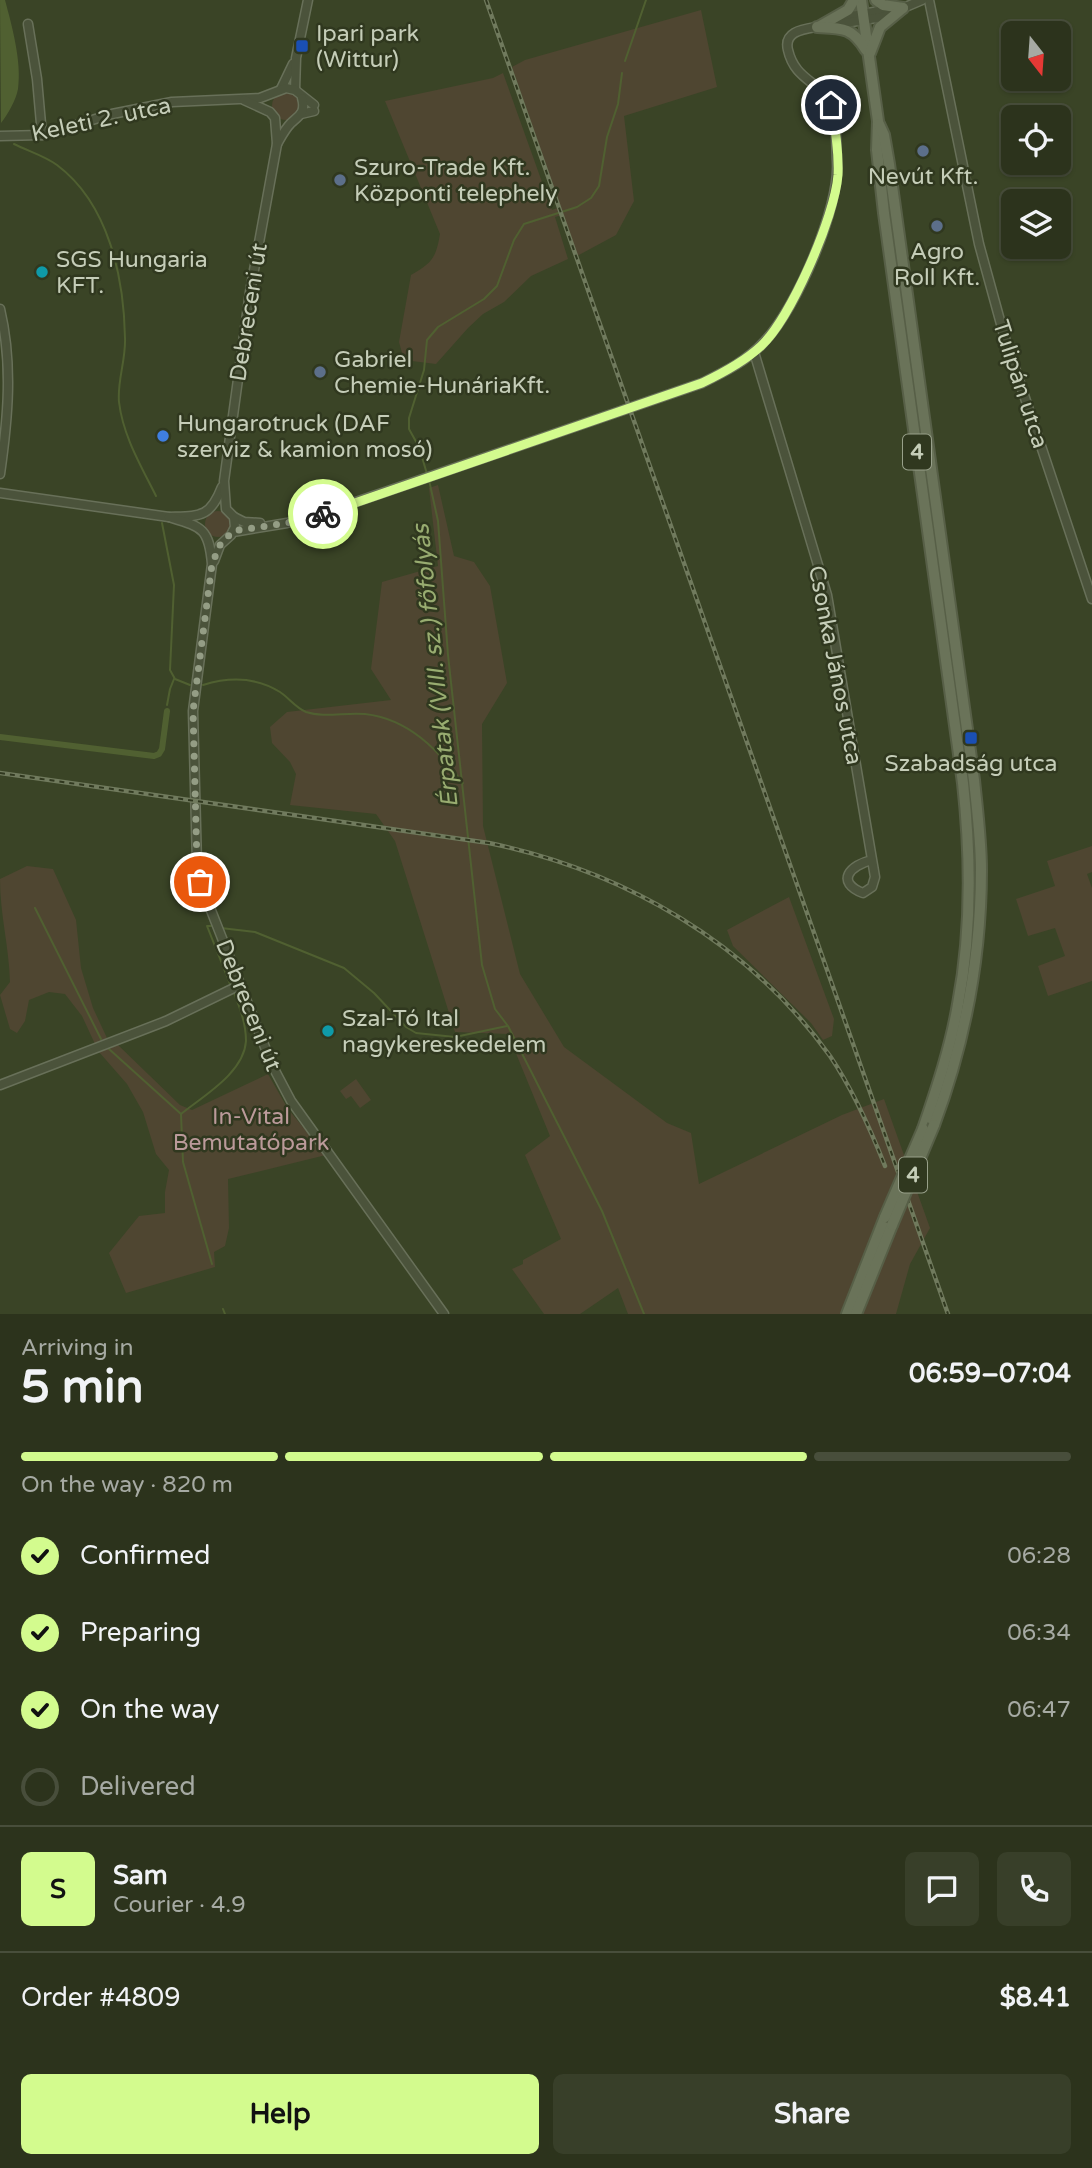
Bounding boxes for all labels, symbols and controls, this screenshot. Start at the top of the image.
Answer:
place label: Ipari park (Wittur) [316,20,419,74]
north arrow [1001,21,1071,91]
map controls [1001,21,1071,259]
marker: Ipari park (Wittur) [294,38,310,54]
pin [801,75,861,135]
icon: home [812,86,850,124]
street label: Keleti 2. utca [29,92,174,148]
button: locate [1001,105,1071,175]
marker: Nevút Kft. [915,143,931,159]
place label: Szuro-Trade Kft. Központi telephely [354,154,558,208]
place label: Nevút Kft. [868,163,978,191]
marker: Szuro-Trade Kft. Központi telephely [332,172,348,188]
button: layers [1001,189,1071,259]
marker: Agro Roll Kft. [929,218,945,234]
place label: Agro Roll Kft. [894,238,980,292]
street label: Debreceni út [224,241,274,383]
place label: SGS Hungaria KFT. [56,246,208,300]
marker: SGS Hungaria KFT. [34,264,50,280]
street label: Tulipán utca [986,317,1054,452]
place label: Gabriel Chemie-HunáriaKft. [334,346,550,400]
marker: Gabriel Chemie-HunáriaKft. [312,364,328,380]
place label: Hungarotruck (DAF szerviz & kamion mosó) [177,410,432,464]
marker: Hungarotruck (DAF szerviz & kamion mosó) [155,428,171,444]
road number: 4 [903,434,931,470]
courier [288,479,358,549]
icon: bike [304,495,342,533]
water label: Érpatak (VIII. sz.) főfolyás [406,521,465,809]
street label: Csonka János utca [802,563,868,767]
marker: Szabadság utca [963,730,979,746]
place label: Szabadság utca [885,750,1057,778]
pin [170,852,230,912]
icon: bag [181,863,219,901]
street label: Debreceni út [209,935,287,1076]
place label: Szal-Tó Ital nagykereskedelem [342,1005,546,1059]
marker: Szal-Tó Ital nagykereskedelem [320,1023,336,1039]
park label: In-Vital Bemutatópark [173,1103,329,1157]
road number: 4 [899,1158,927,1192]
text: Arriving in [21,1334,134,1362]
text: 06:59–07:04 [909,1358,1071,1389]
text: 5 min [21,1360,144,1415]
text: On the way · 820 m [21,1471,233,1499]
icon: check [21,1537,59,1575]
text: Confirmed [80,1540,210,1571]
text: 06:28 [1007,1542,1071,1570]
icon: check [21,1614,59,1652]
text: Preparing [80,1617,201,1648]
text: 06:34 [1007,1619,1071,1647]
icon: check [21,1691,59,1729]
text: On the way [80,1694,220,1725]
text: 06:47 [1007,1696,1071,1724]
text: Delivered [80,1771,196,1802]
button: chat [905,1852,979,1926]
button: phone [997,1852,1071,1926]
text: Sam [113,1860,168,1891]
text: S [50,1874,66,1905]
text: Courier · 4.9 [113,1891,246,1919]
text: Order #4809 [21,1982,181,2013]
text: $8.41 [1000,1982,1071,2013]
button: Help [21,2074,539,2154]
button: Share [553,2074,1071,2154]

